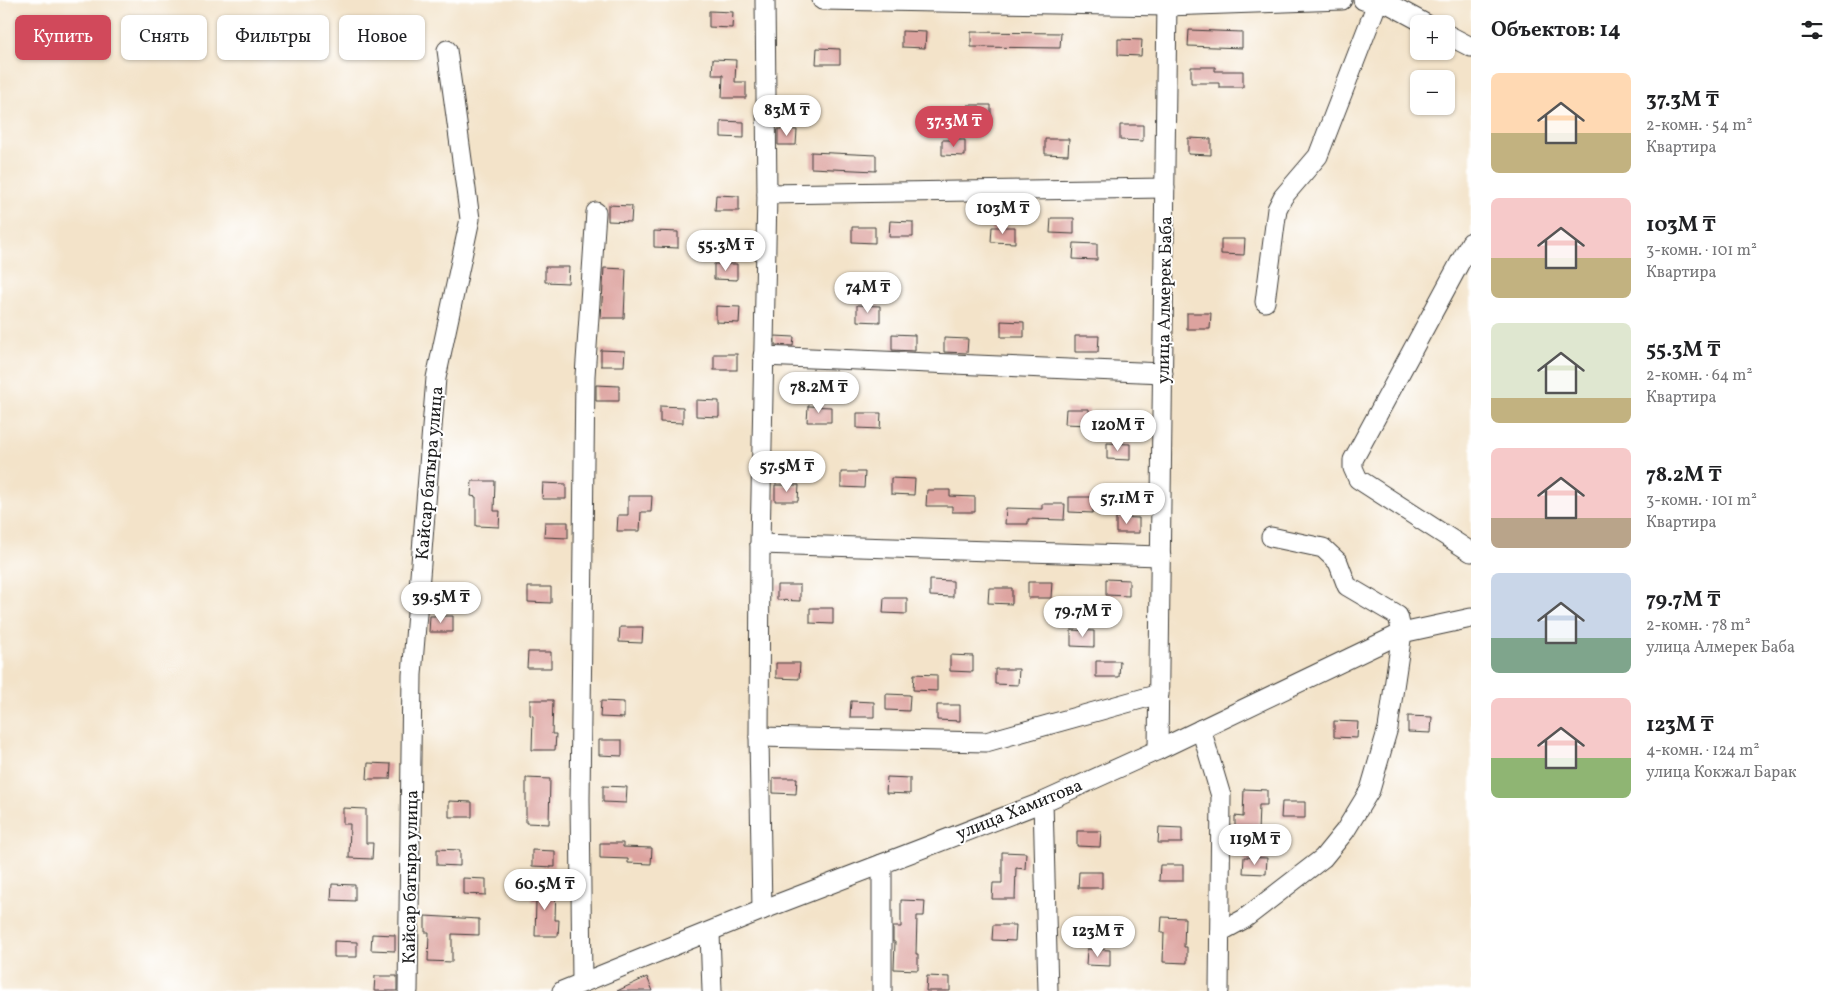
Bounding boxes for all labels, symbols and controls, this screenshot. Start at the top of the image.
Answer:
chip: Купить [15,15,111,60]
chip: Снять [121,15,207,60]
chip: Фильтры [217,15,329,60]
chip: Новое [339,15,425,60]
map controls [1410,15,1455,115]
button: + [1410,15,1455,60]
text: Объектов: 14 [1491,16,1621,45]
icon: filters [1798,16,1826,44]
button: − [1410,70,1455,115]
text: 37.3M ₸ [1646,86,1719,115]
icon: home [1531,93,1591,153]
pin: 83M ₸ [752,94,822,137]
text: 83M ₸ [764,100,810,122]
pin: 37.3M ₸ [908,106,1000,148]
text: 37.3M ₸ [926,111,982,133]
text: 2-комн. · 54 m² [1646,115,1752,137]
text: Квартира [1646,137,1716,159]
pin: 103M ₸ [962,192,1044,235]
text: 103M ₸ [976,198,1030,220]
text: 103M ₸ [1646,211,1716,240]
street label: улица Алмерек Баба [1152,216,1179,384]
icon: home [1531,218,1591,278]
pin: 55.3M ₸ [680,230,772,272]
text: 55.3M ₸ [698,235,754,257]
text: 3-комн. · 101 m² [1646,240,1757,262]
text: Квартира [1646,262,1716,284]
pin: 74M ₸ [833,272,903,314]
text: 74M ₸ [845,277,891,299]
text: 55.3M ₸ [1646,336,1721,365]
icon: home [1531,343,1591,403]
text: 2-комн. · 64 m² [1646,365,1752,387]
pin: 78.2M ₸ [773,372,865,414]
text: 78.2M ₸ [790,377,848,399]
street label: Кайсар батыра улица [410,385,451,561]
text: Квартира [1646,387,1716,409]
pin: 120M ₸ [1077,410,1159,452]
text: 120M ₸ [1091,415,1145,437]
pin: 57.5M ₸ [741,450,833,493]
text: 57.5M ₸ [760,456,814,478]
text: 78.2M ₸ [1646,461,1722,490]
icon: home [1531,468,1591,528]
pin: 57.1M ₸ [1081,482,1173,525]
text: 57.1M ₸ [1100,488,1154,510]
text: 3-комн. · 101 m² [1646,490,1757,512]
text: Квартира [1646,512,1716,534]
pin: 39.5M ₸ [395,582,487,624]
text: 79.7M ₸ [1646,586,1721,615]
text: 39.5M ₸ [412,587,470,609]
icon: home [1531,593,1591,653]
pin: 79.7M ₸ [1037,596,1129,638]
text: 79.7M ₸ [1055,601,1112,623]
text: 2-комн. · 78 m² [1646,615,1751,637]
text: улица Алмерек Баба [1646,637,1795,659]
text: 123M ₸ [1646,711,1714,740]
icon: home [1531,718,1591,778]
text: 4-комн. · 124 m² [1646,740,1759,762]
text: улица Кокжал Барак [1646,762,1797,784]
street label: улица Хамитова [952,774,1087,847]
street label: Кайсар батыра улица [397,790,426,964]
pin: 119M ₸ [1214,824,1296,866]
text: 119M ₸ [1230,829,1280,851]
pin: 60.5M ₸ [499,868,591,911]
text: 60.5M ₸ [515,874,575,896]
pin: 123M ₸ [1057,916,1139,958]
text: 123M ₸ [1072,921,1124,943]

